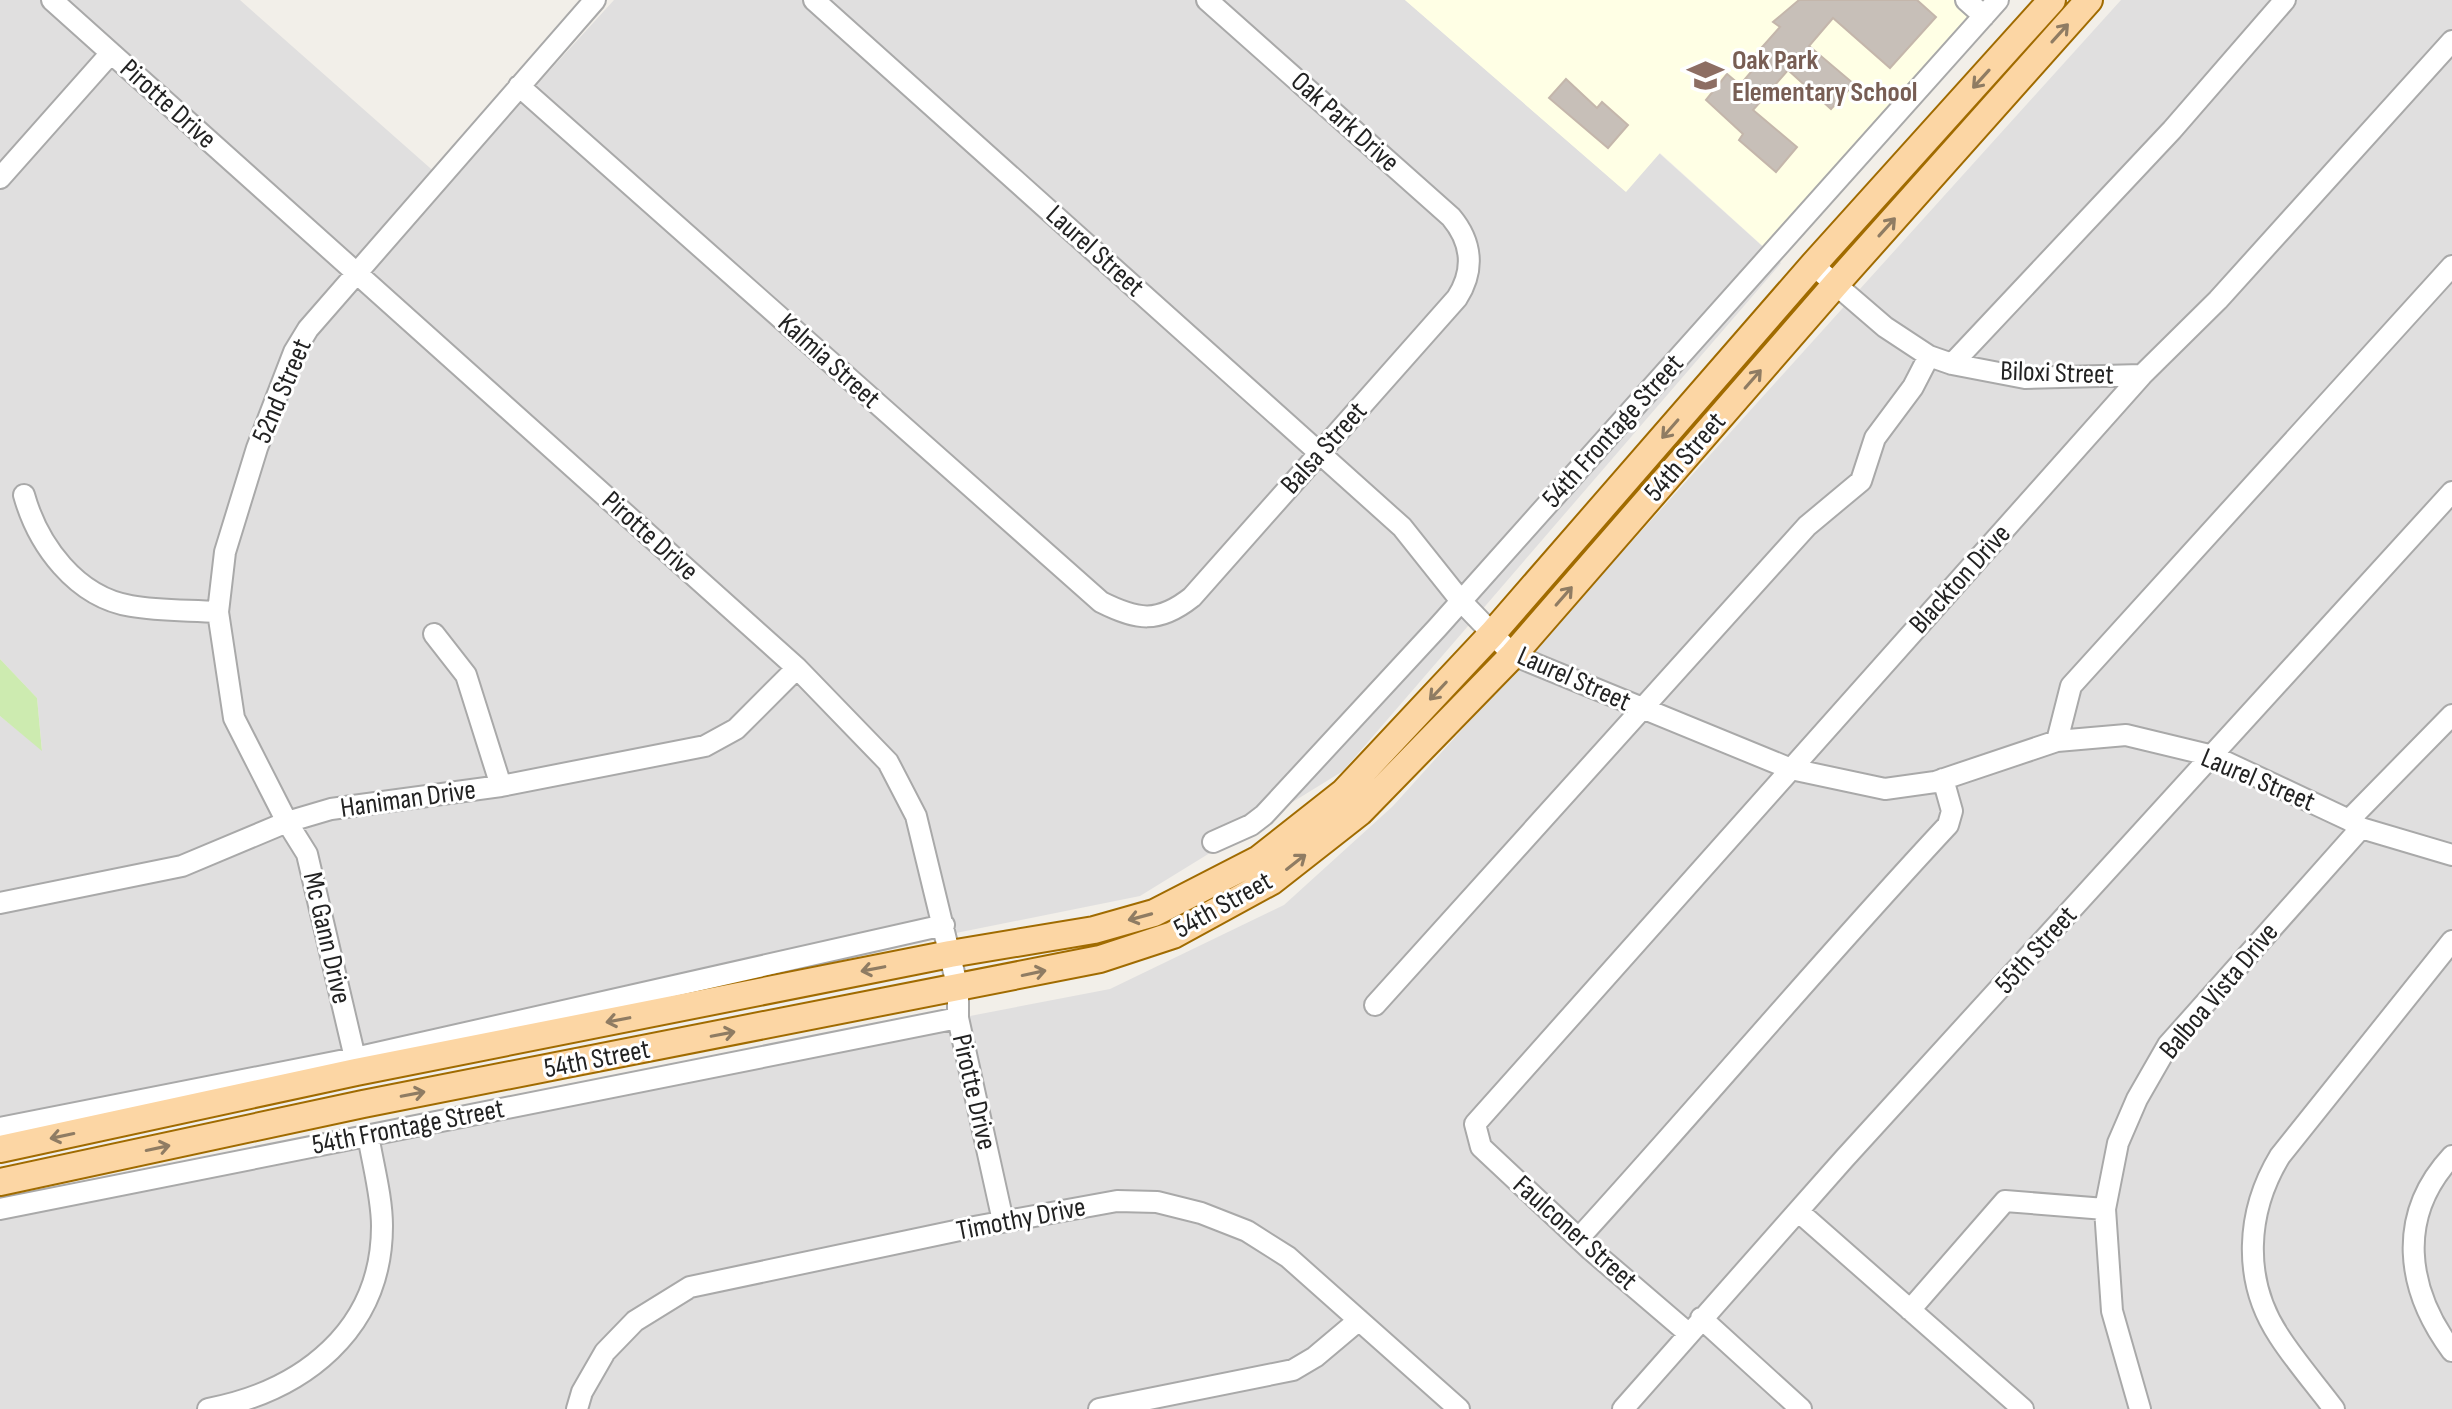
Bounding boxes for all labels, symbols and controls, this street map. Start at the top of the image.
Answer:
one-way arrow [2051,23,2069,43]
place label: Oak Park Elementary School [1732,44,1918,109]
street label: Pirotte Drive [113,52,223,156]
school or university icon: Oak Park Elementary School [1687,57,1725,95]
street label: Oak Park Drive [1284,65,1406,179]
one-way arrow [1972,68,1990,88]
street label: Laurel Street [1039,198,1151,304]
one-way arrow [1877,217,1895,237]
street label: Kalmia Street [771,307,887,415]
street label: 52nd Street [245,334,319,448]
street label: 54th Frontage Street [1535,348,1691,514]
street label: Biloxi Street [2000,355,2114,391]
one-way arrow [1744,369,1762,389]
street label: Balsa Street [1274,395,1374,501]
street label: 54th Street [1637,406,1733,508]
one-way arrow [1661,419,1679,439]
street label: Pirotte Drive [595,484,705,588]
street label: Blackton Drive [1902,518,2018,640]
one-way arrow [1555,587,1573,607]
street label: Laurel Street [1512,639,1636,719]
one-way arrow [1429,681,1448,701]
street label: Laurel Street [2196,741,2320,819]
street label: Haniman Drive [338,773,478,825]
one-way arrow [1285,853,1306,870]
street label: 54th Street [1168,865,1278,945]
street label: Mc Gann Drive [296,869,358,1007]
street label: 55th Street [1988,899,2084,1001]
one-way arrow [1127,910,1153,925]
street label: Balboa Vista Drive [2153,916,2285,1066]
one-way arrow [861,963,887,978]
one-way arrow [1021,965,1046,980]
one-way arrow [606,1013,632,1028]
one-way arrow [710,1026,735,1041]
street label: Pirotte Drive [945,1031,1003,1153]
street label: 54th Street [541,1033,653,1085]
one-way arrow [399,1086,425,1101]
street label: 54th Frontage Street [309,1092,507,1162]
one-way arrow [50,1129,76,1144]
one-way arrow [145,1140,171,1155]
street label: Faulconer Street [1506,1169,1644,1297]
street label: Timothy Drive [954,1190,1088,1248]

